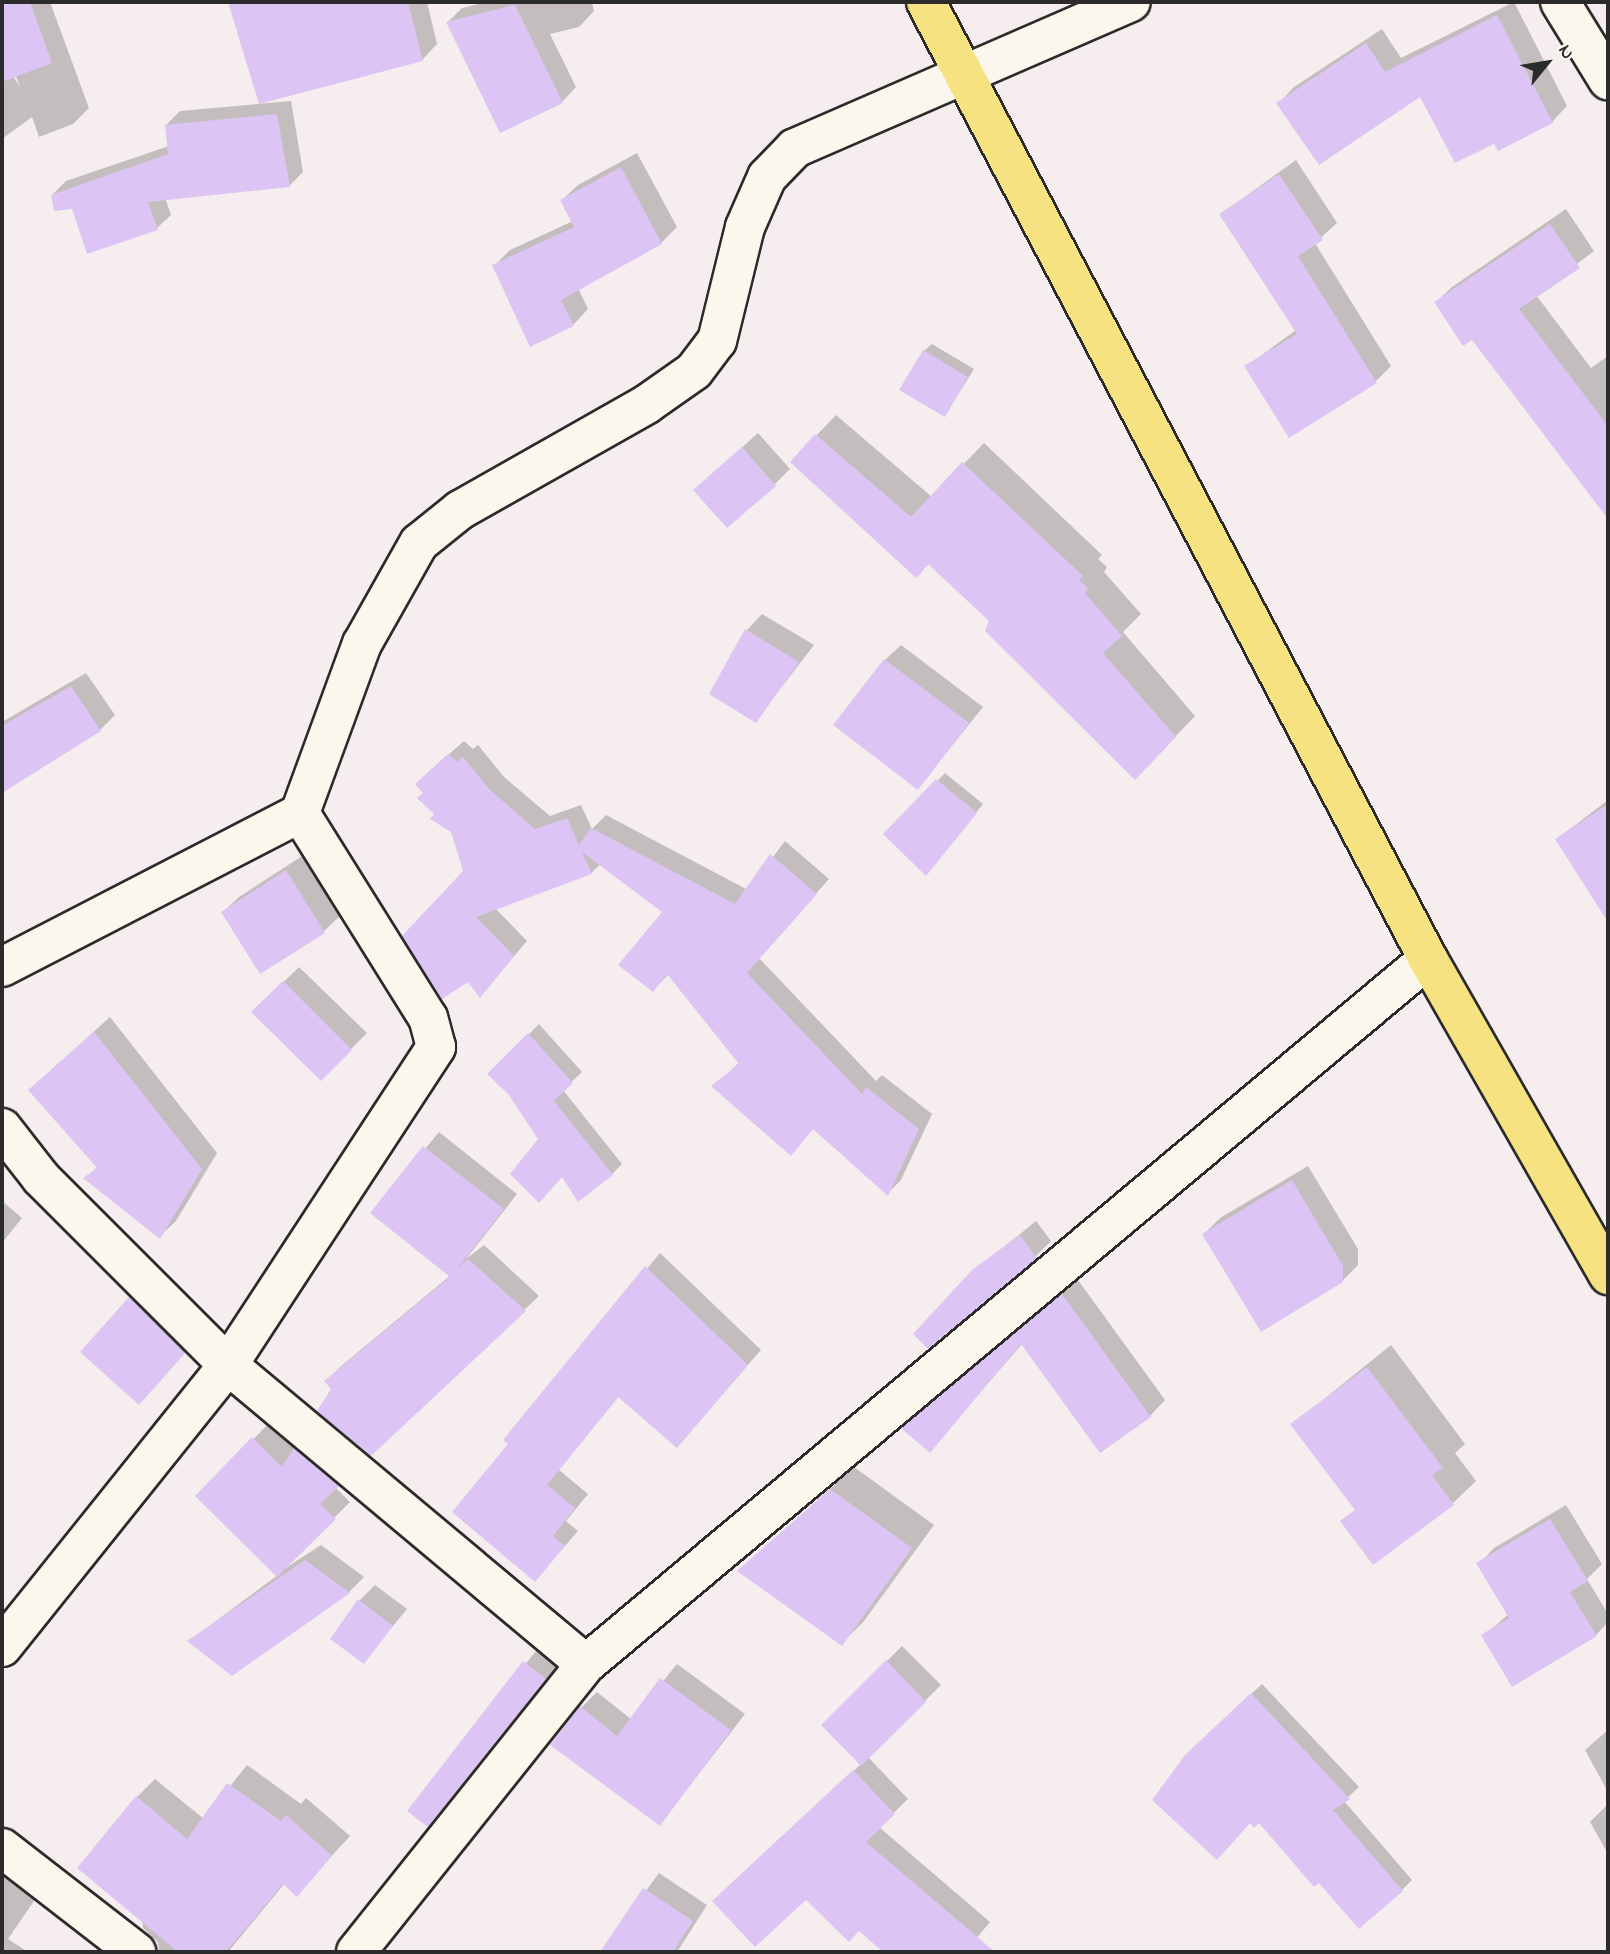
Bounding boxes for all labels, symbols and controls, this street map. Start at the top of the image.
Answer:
north arrow [1512,28,1582,98]
text: N [1551,40,1581,65]

